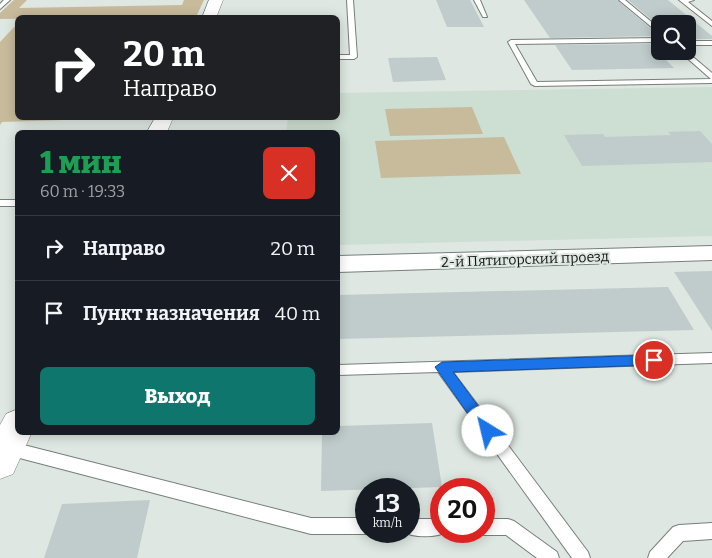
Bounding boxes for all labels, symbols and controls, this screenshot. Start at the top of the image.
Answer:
map controls [651,15,696,60]
button: search [651,15,696,60]
text: 20 m [123,33,205,75]
icon: right [40,35,105,100]
text: Направо [123,75,217,102]
text: 1 мин [40,145,122,181]
button: close [263,147,315,199]
text: 60 m · 19:33 [40,182,125,201]
icon: right [40,234,68,262]
text: Направо [83,237,165,260]
text: 20 m [271,237,315,260]
street label: 2-й Пятигорский проезд [441,248,610,271]
icon: arrive [40,299,68,327]
text: Пункт назначения [83,302,260,325]
text: 40 m [275,302,320,325]
pin [633,339,675,381]
icon: arrive [640,346,668,374]
button: Выход [40,367,315,425]
position arrow [461,404,513,456]
speed limit sign: 20 [430,478,495,543]
text: 13 [375,489,400,519]
text: km/h [373,516,402,530]

